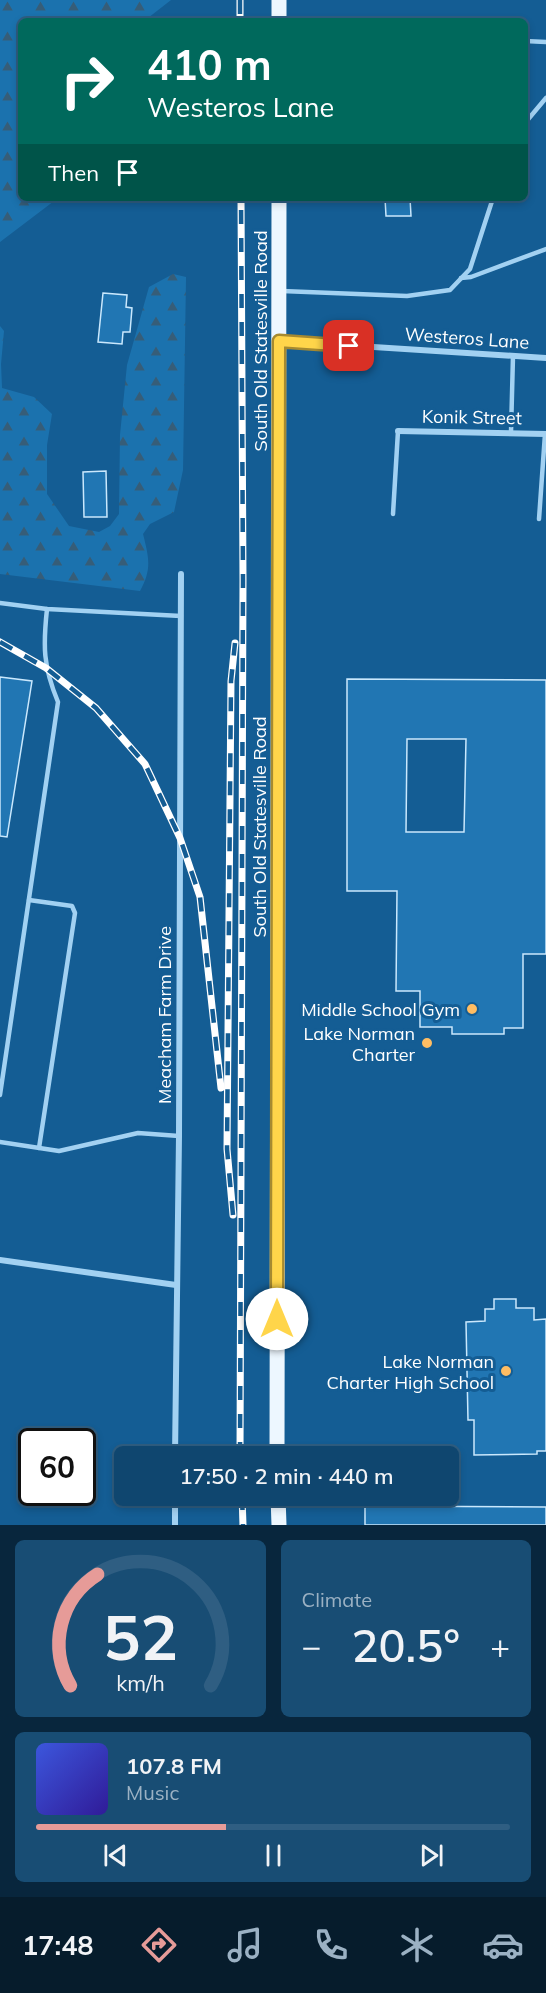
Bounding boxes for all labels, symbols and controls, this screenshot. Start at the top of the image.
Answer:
text: 410 m [147,38,272,91]
icon: right [48,42,126,120]
text: Westeros Lane [147,90,334,124]
icon: arrive [111,156,144,189]
text: Then [48,159,99,187]
street label: South Old Statesville Road [249,230,272,452]
pin [323,320,374,371]
street label: Westeros Lane [404,322,530,354]
icon: arrive [332,329,365,362]
street label: Konik Street [422,405,522,429]
street label: South Old Statesville Road [248,716,271,938]
street label: Meacham Farm Drive [153,926,176,1104]
place label: Middle School Gym [301,998,460,1021]
marker: Middle School Gym [465,1002,479,1016]
place label: Lake Norman Charter [303,1022,415,1066]
marker: Lake Norman Charter [420,1036,434,1050]
position arrow [245,1287,309,1351]
place label: Lake Norman Charter High School [326,1350,494,1394]
marker: Lake Norman Charter High School [499,1364,513,1378]
speed limit sign: 60 [18,1428,96,1506]
text: 17:50 · 2 min · 440 m [179,1462,394,1490]
text: Climate [302,1587,372,1612]
text: 52 [103,1597,178,1676]
text: 20.5° [351,1617,460,1673]
text: − [302,1625,321,1666]
text: + [490,1625,510,1666]
text: km/h [116,1669,164,1696]
text: 107.8 FM [126,1752,222,1780]
text: Music [126,1780,179,1805]
icon: previous [99,1839,132,1872]
icon: pause [257,1839,290,1872]
icon: next [415,1839,448,1872]
icon: directions [138,1924,180,1966]
icon: music [224,1924,266,1966]
icon: phone [310,1924,352,1966]
icon: climate [396,1924,438,1966]
icon: car [482,1924,524,1966]
text: 17:48 [22,1928,94,1962]

